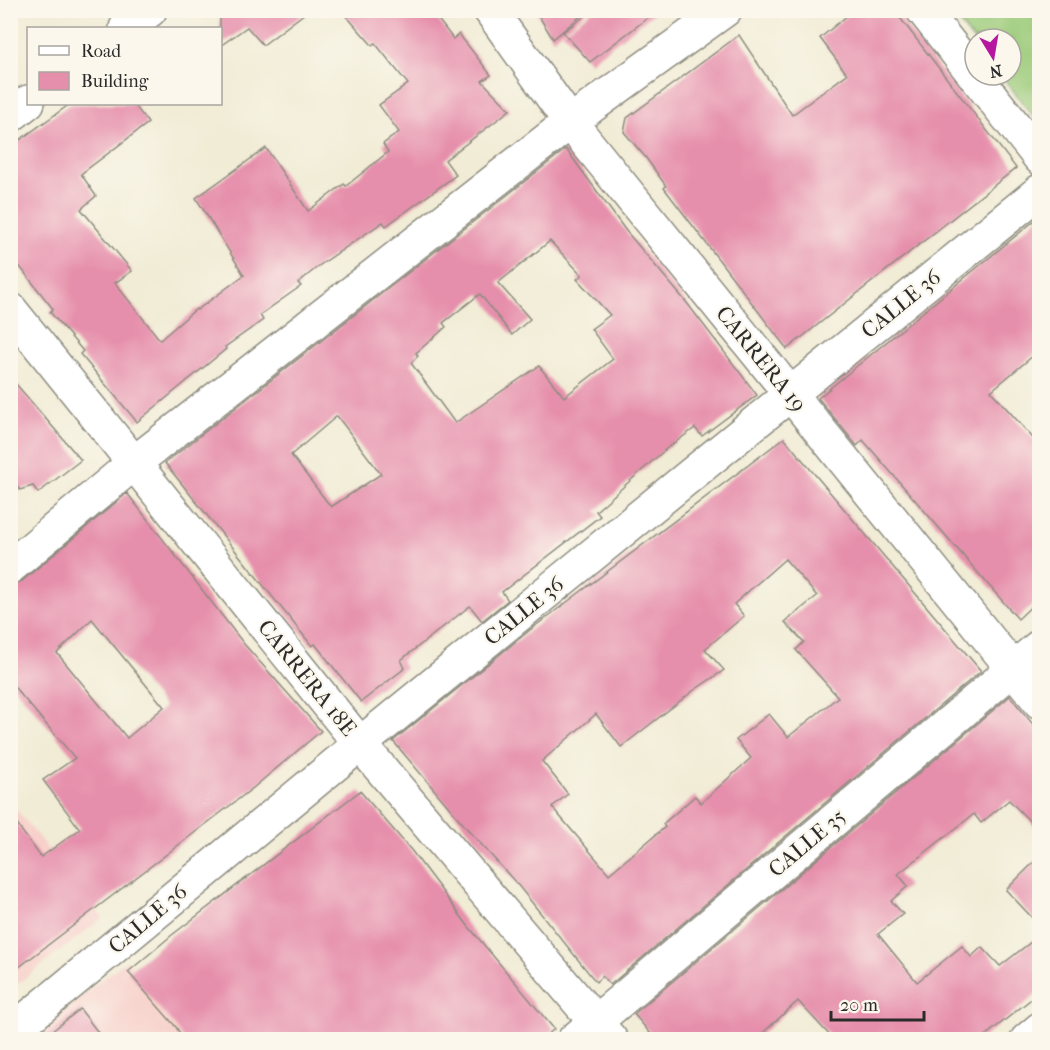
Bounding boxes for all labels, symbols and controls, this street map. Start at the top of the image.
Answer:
legend [27,27,222,105]
north arrow [963,27,1023,87]
text: Road [81,41,121,62]
text: N [987,61,1004,82]
text: Building [81,71,149,92]
street label: CALLE 36 [856,264,946,344]
street label: CARRERA 19 [710,301,812,417]
street label: CALLE 36 [479,571,569,651]
street label: CARRERA 18E [252,615,362,741]
street label: CALLE 35 [763,803,851,883]
street label: CALLE 36 [103,879,193,959]
scale bar [831,984,924,1022]
text: 20 m [840,995,878,1016]

